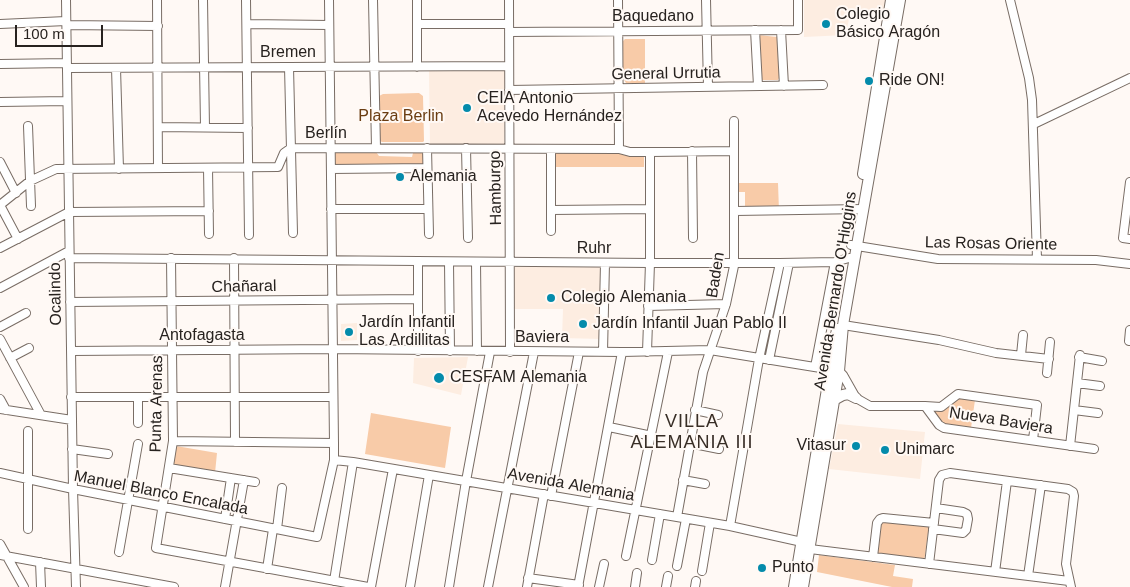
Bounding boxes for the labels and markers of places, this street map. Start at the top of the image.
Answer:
place label: Colegio Básico Aragón [836,5,940,43]
marker: Colegio Básico Aragón [820,18,832,30]
place label: Ride ON! [879,71,945,91]
marker: Ride ON! [863,75,875,87]
place label: CEIA Antonio Acevedo Hernández [477,89,622,127]
marker: CEIA Antonio Acevedo Hernández [461,102,473,114]
place label: Alemania [410,167,477,187]
marker: Alemania [394,171,406,183]
place label: Colegio Alemania [561,288,686,308]
marker: Colegio Alemania [545,292,557,304]
place label: Jardín Infantil Las Ardillitas [359,313,455,351]
place label: Jardín Infantil Juan Pablo II [593,314,787,334]
marker: Jardín Infantil Juan Pablo II [577,318,589,330]
marker: Jardín Infantil Las Ardillitas [343,326,355,338]
place label: CESFAM Alemania [450,368,587,388]
marker: CESFAM Alemania [432,371,446,385]
place label: Vitasur [796,436,846,456]
marker: Vitasur [850,440,862,452]
place label: Unimarc [895,440,955,460]
marker: Unimarc [879,444,891,456]
place label: Punto [772,558,814,578]
marker: Punto [756,562,768,574]

